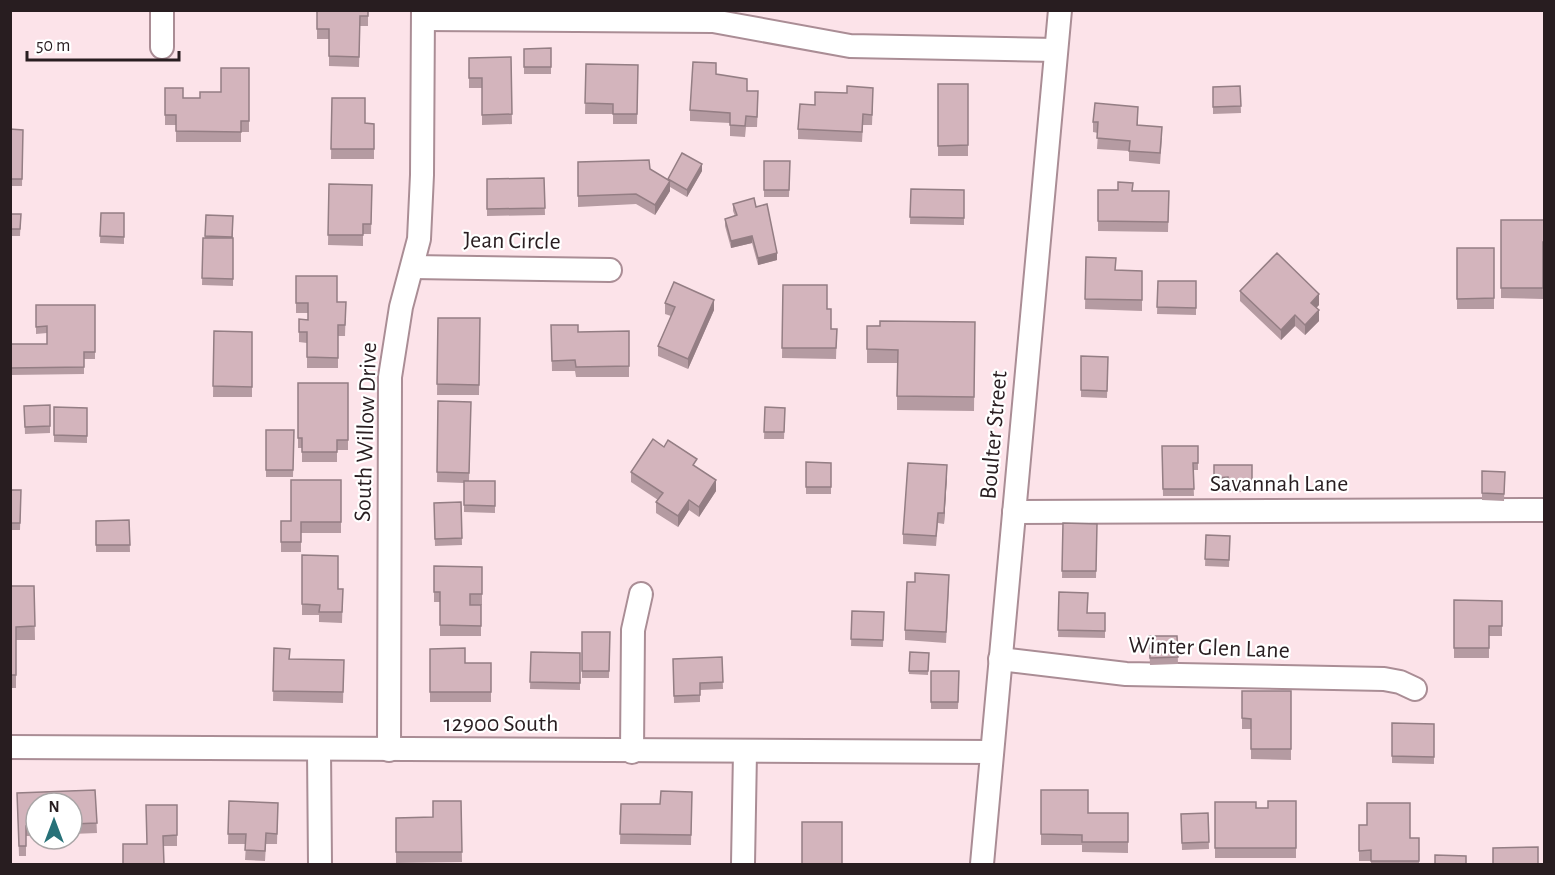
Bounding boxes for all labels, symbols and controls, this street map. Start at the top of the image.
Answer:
scale bar [27,24,178,62]
text: 50 m [36,37,70,55]
street label: Jean Circle [463,228,561,254]
street label: South Willow Drive [351,342,381,522]
street label: Boulter Street [976,369,1012,500]
street label: Savannah Lane [1210,472,1348,496]
street label: Winter Glen Lane [1128,633,1290,663]
street label: 12900 South [444,712,558,736]
north arrow [24,791,84,851]
text: N [48,799,60,815]

